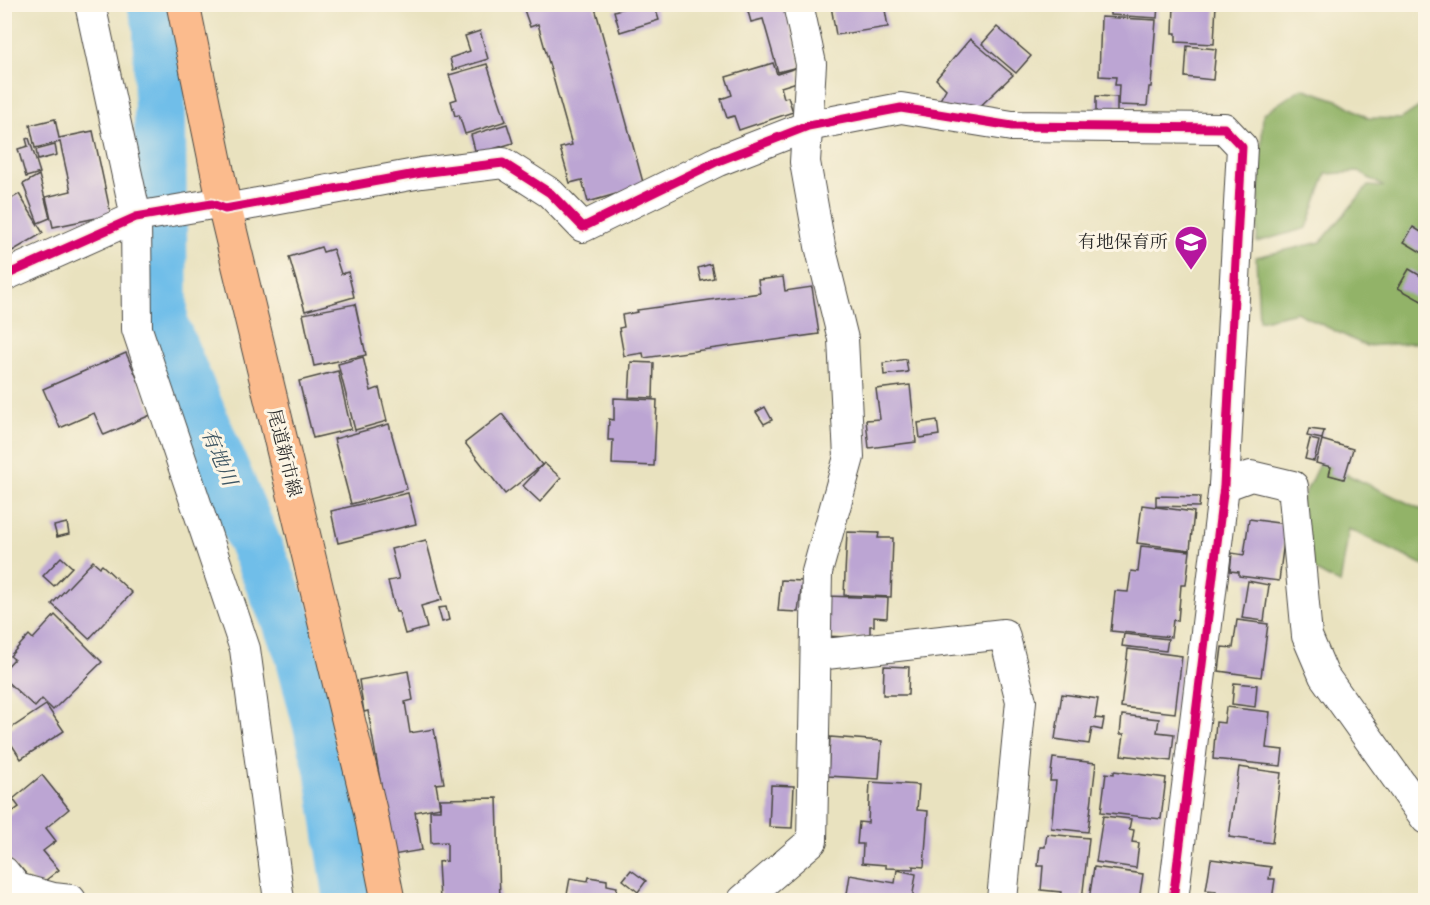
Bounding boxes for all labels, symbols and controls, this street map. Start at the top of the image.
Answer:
school or university icon: 有地保育所 [1173,224,1209,271]
place label: 有地保育所 [1078,231,1168,254]
street label: 尾道新市線 [262,407,306,499]
water label: 有地川 [196,425,243,491]

